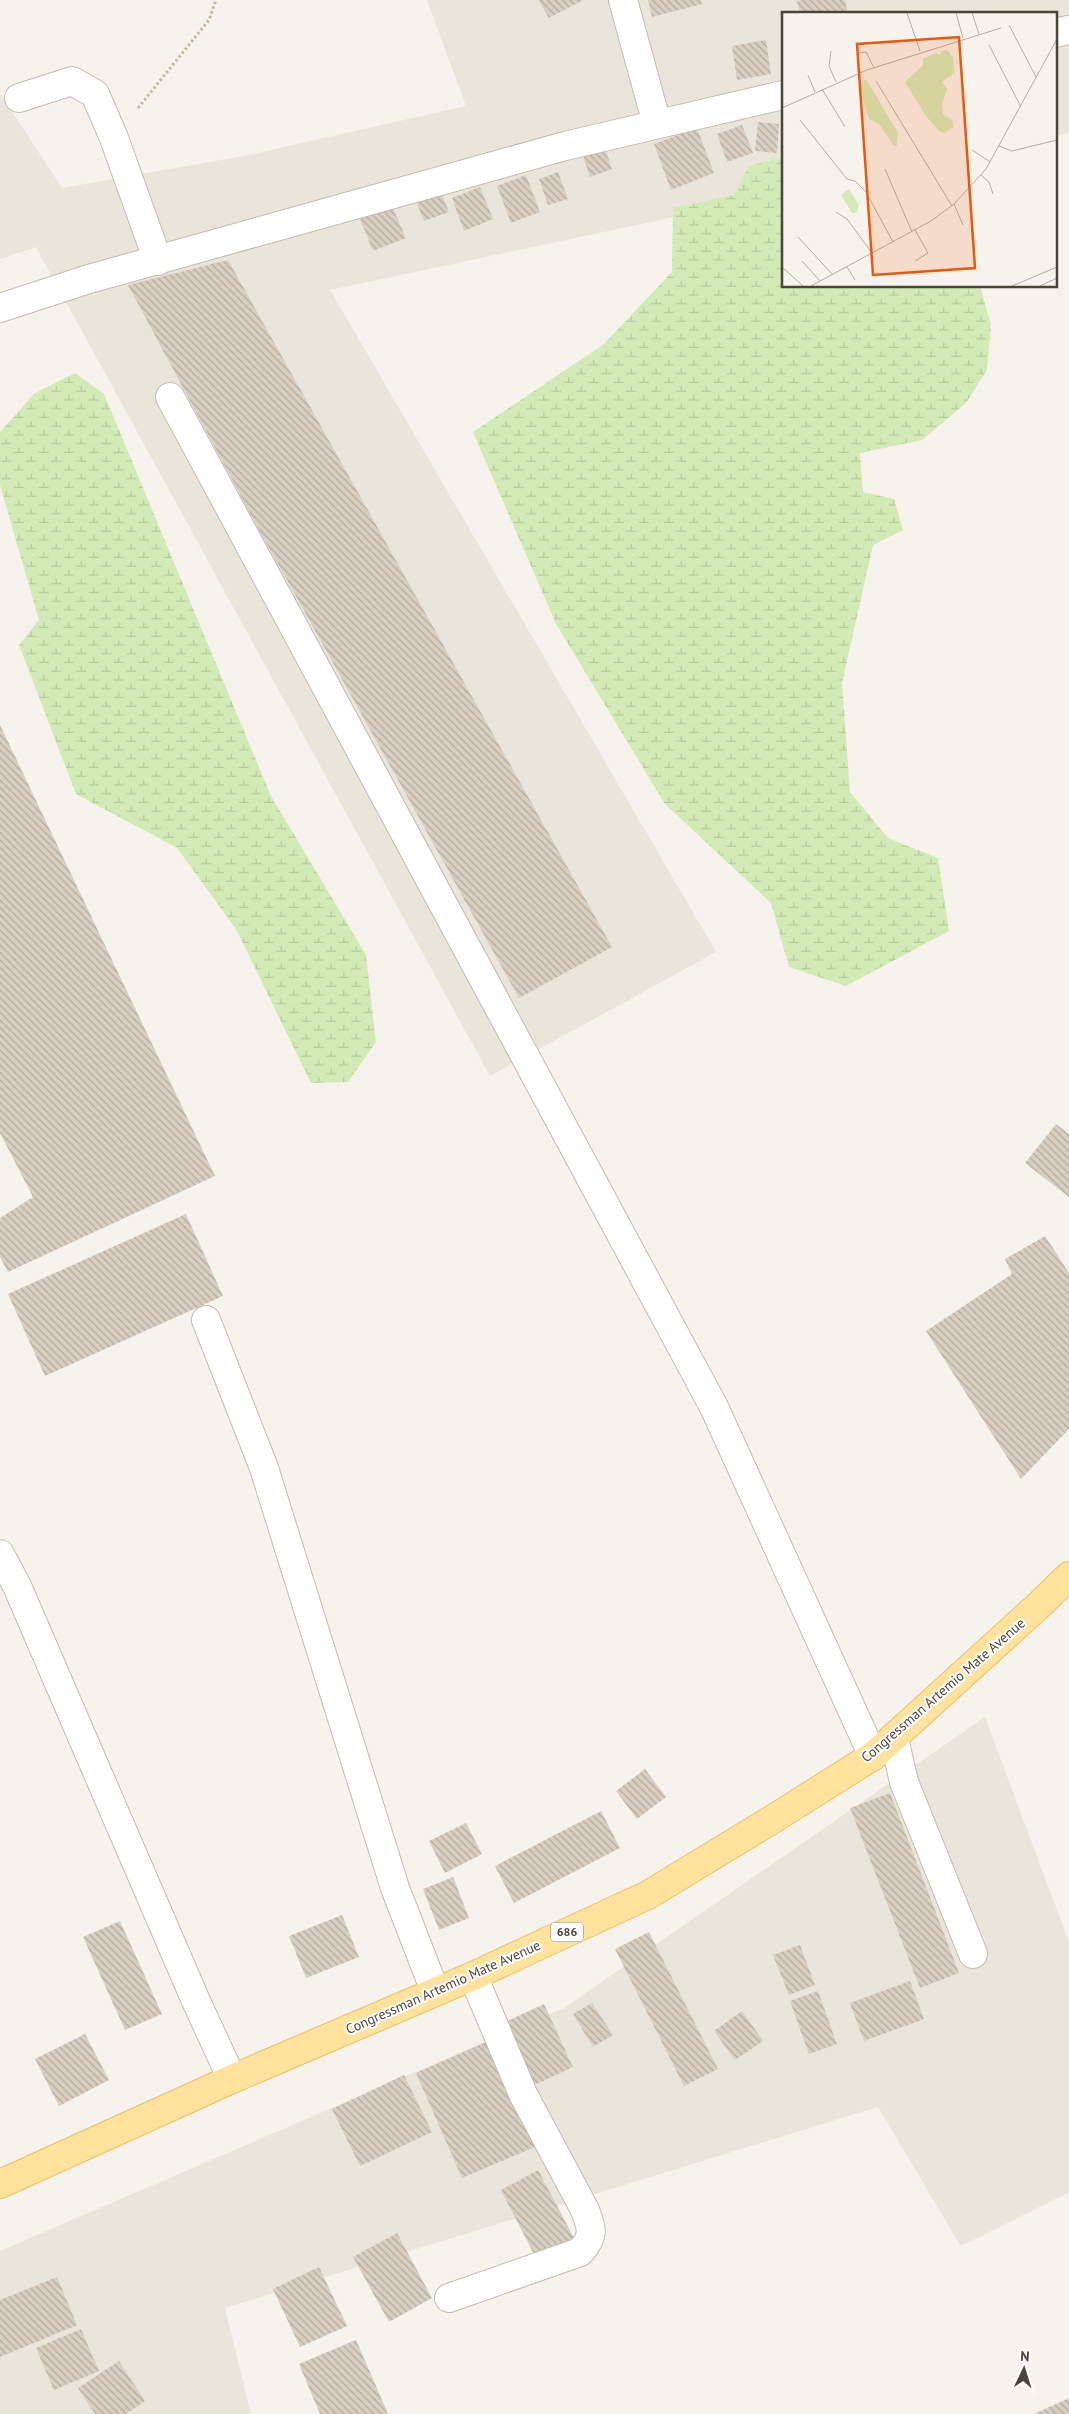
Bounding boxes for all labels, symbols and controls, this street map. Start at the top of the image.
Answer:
inset map [782,12,1056,288]
street label: Congressman Artemio Mate Avenue [857,1614,1029,1766]
road number: 686 [551,1922,583,1941]
street label: Congressman Artemio Mate Avenue [343,1936,543,2038]
north arrow [999,2344,1049,2394]
text: N [1020,2347,1030,2365]

